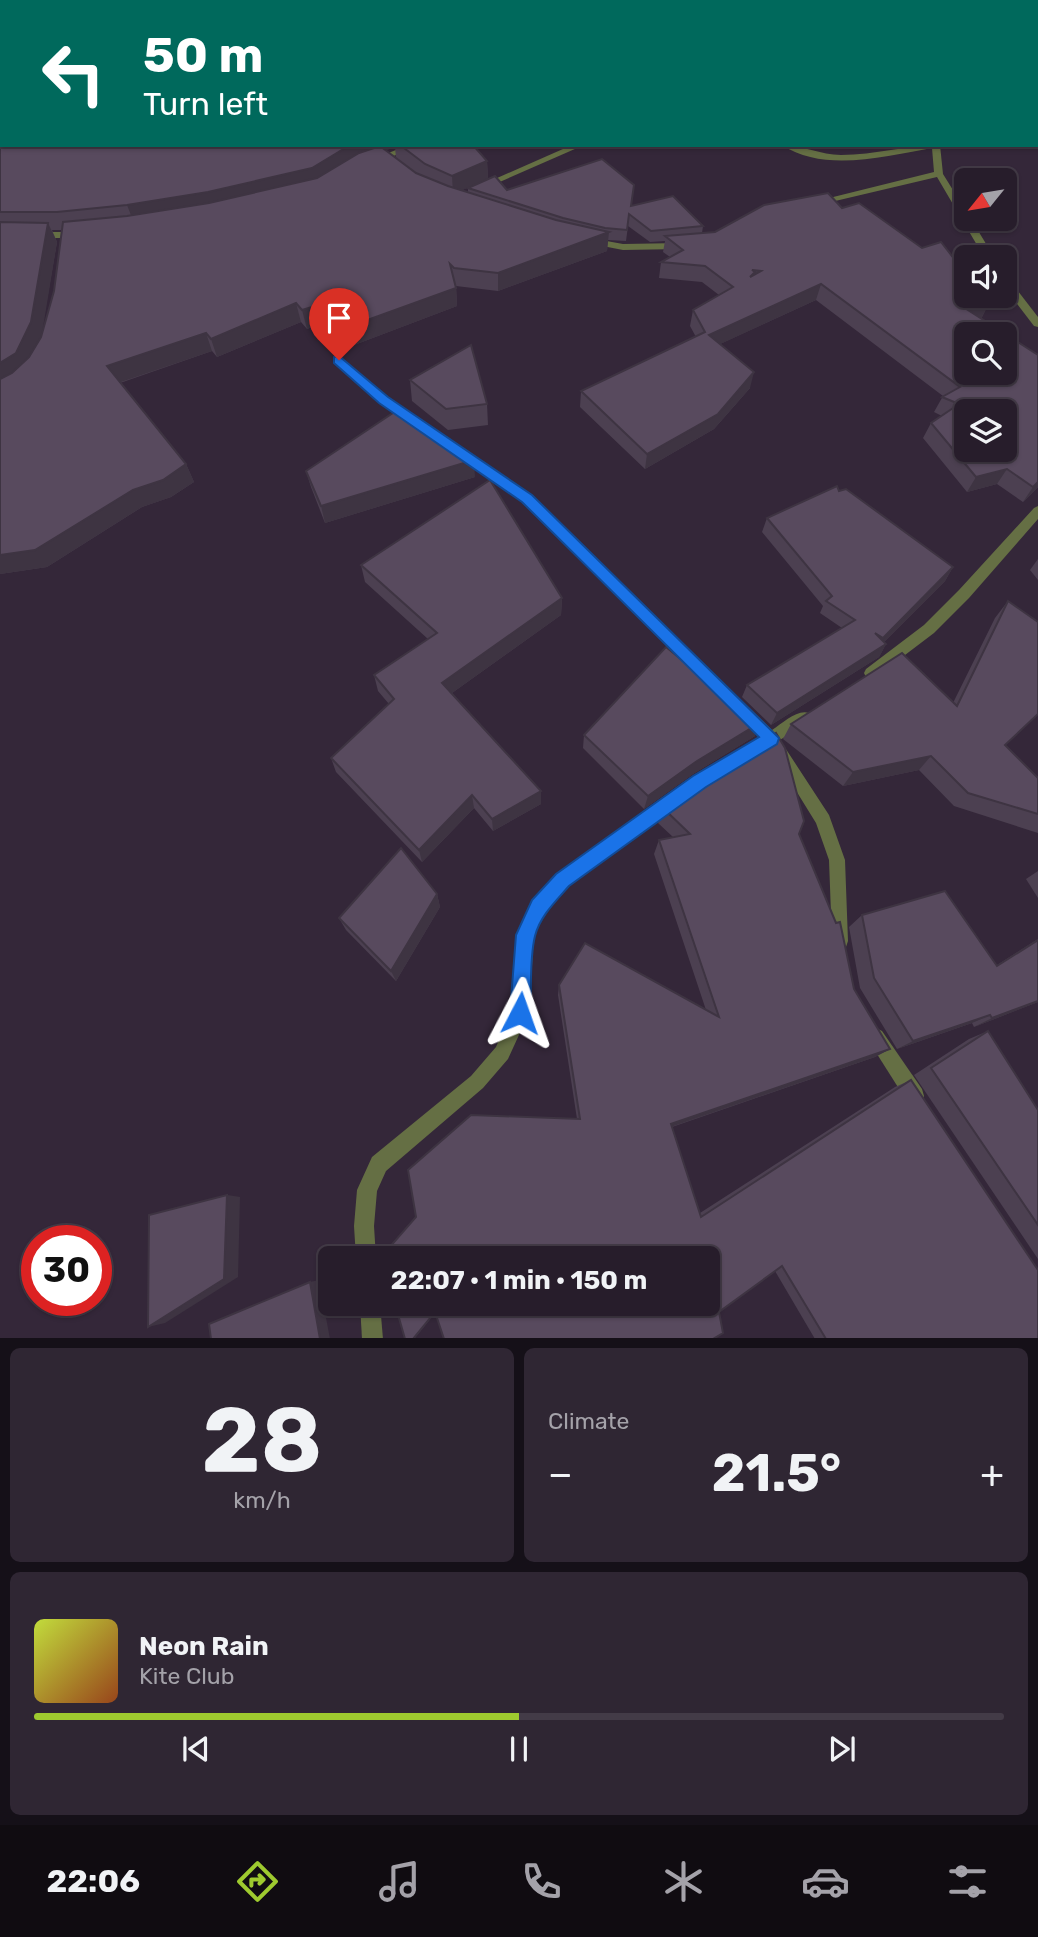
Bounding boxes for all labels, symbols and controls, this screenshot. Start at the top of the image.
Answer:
text: 50 m [143,26,263,84]
icon: left [28,28,119,119]
text: Turn left [143,85,268,123]
north arrow [954,168,1017,231]
map controls [954,168,1017,462]
button: sound [954,245,1017,308]
pin [309,288,369,360]
icon: arrive [320,299,358,337]
button: search [954,322,1017,385]
button: layers [954,399,1017,462]
position arrow [483,976,557,1050]
speed limit sign: 30 [21,1225,112,1316]
text: 22:07 · 1 min · 150 m [391,1265,647,1296]
text: 28 [202,1386,322,1494]
text: Climate [548,1407,629,1435]
text: 21.5° [712,1442,841,1504]
text: − [548,1451,573,1497]
text: + [980,1451,1004,1497]
text: km/h [233,1486,291,1514]
text: Neon Rain [139,1631,269,1662]
text: Kite Club [139,1662,234,1690]
icon: previous [177,1730,215,1768]
icon: pause [500,1730,538,1768]
icon: next [823,1730,861,1768]
icon: directions [233,1857,282,1906]
icon: music [375,1857,424,1906]
icon: phone [517,1857,566,1906]
icon: climate [659,1857,708,1906]
icon: car [801,1857,850,1906]
icon: filters [943,1857,992,1906]
text: 22:06 [46,1862,140,1900]

